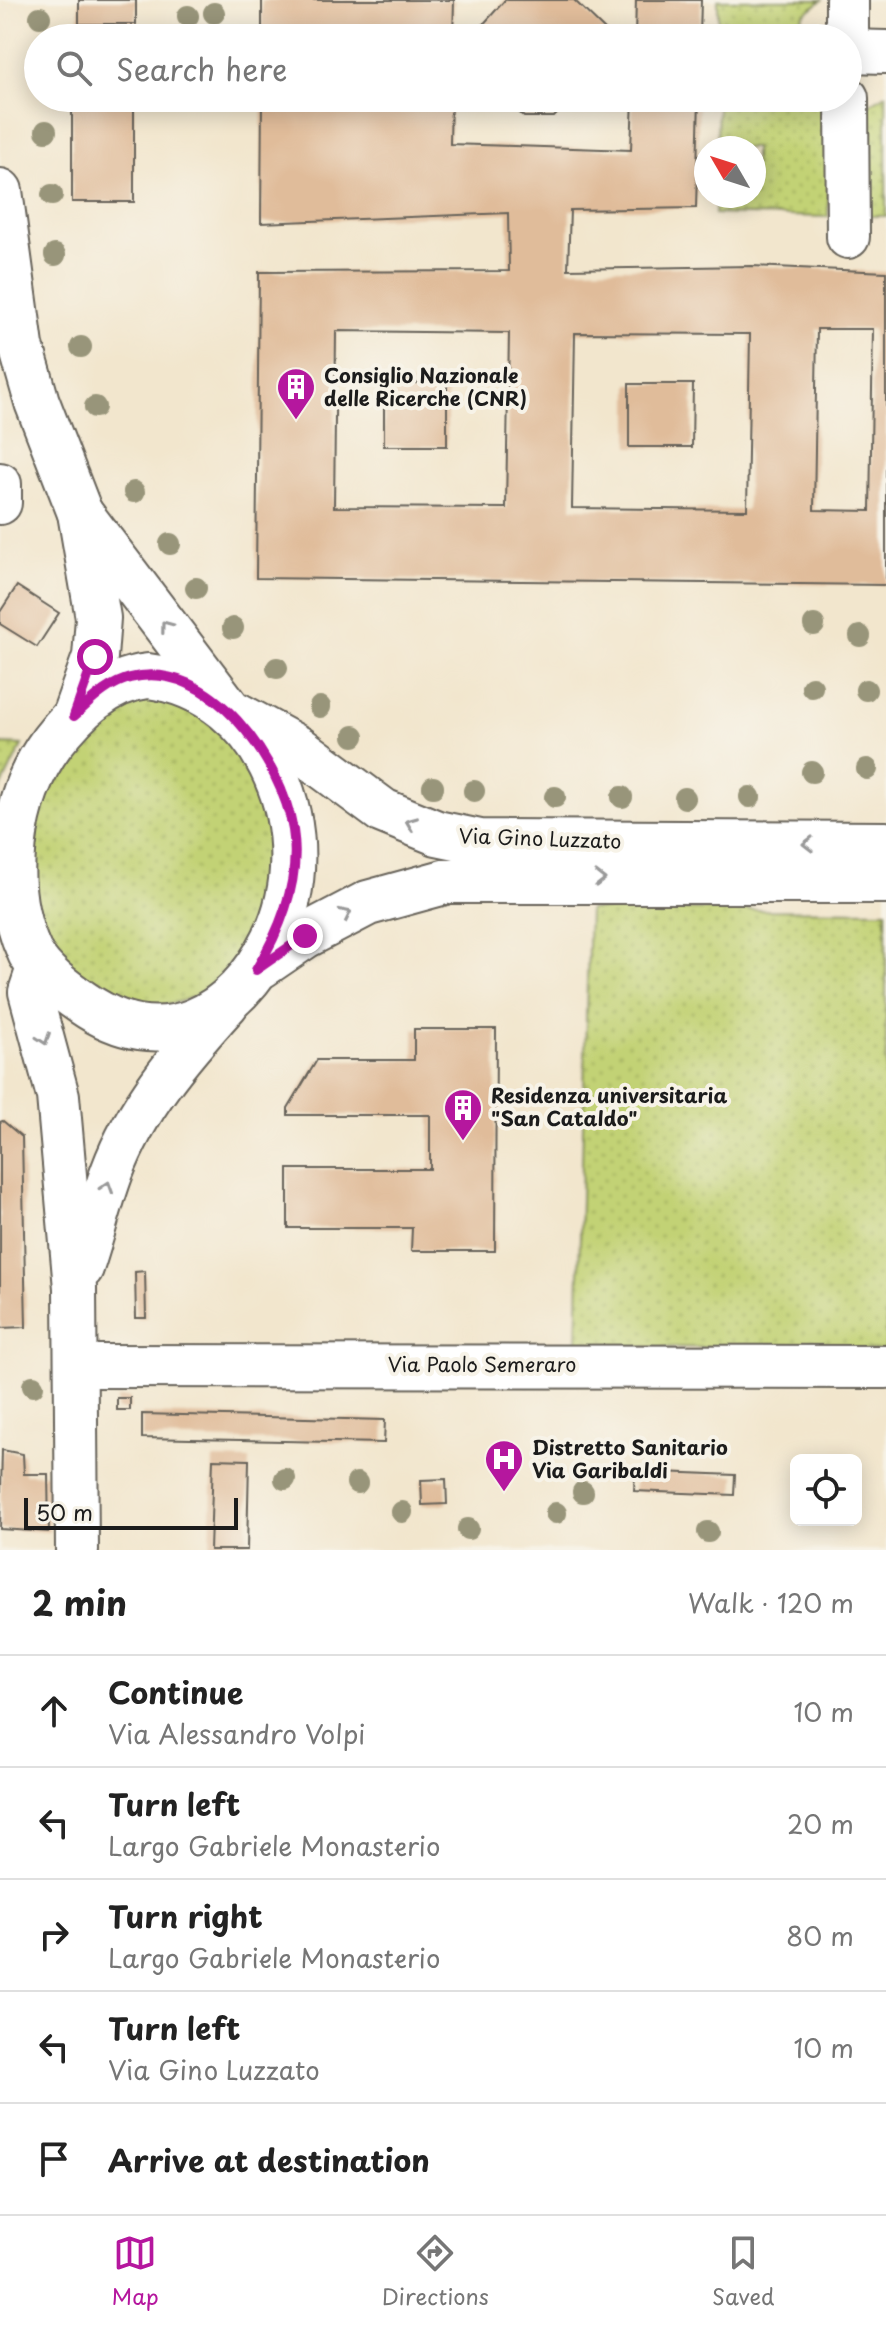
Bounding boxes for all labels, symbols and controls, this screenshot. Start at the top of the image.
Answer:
search box [24,24,862,112]
icon: search [52,46,96,90]
text: Search here [116,46,288,91]
north arrow [694,136,766,208]
place label: Consiglio Nazionale delle Ricerche (CNR) [324,360,527,413]
building icon: Consiglio Nazionale delle Ricerche (CNR) [275,366,317,421]
one-way arrow [162,620,176,635]
route start [77,639,113,675]
one-way arrow [405,816,419,833]
street label: Via Gino Luzzato [458,820,622,856]
one-way arrow [801,835,814,852]
one-way arrow [594,870,607,888]
one-way arrow [337,908,352,924]
route end [287,918,323,954]
one-way arrow [34,1031,51,1045]
place label: Residenza universitaria "San Cataldo" [491,1080,727,1133]
building icon: Residenza universitaria "San Cataldo" [442,1087,484,1142]
one-way arrow [98,1180,114,1194]
street label: Via Paolo Semeraro [388,1349,576,1379]
place label: Distretto Sanitario Via Garibaldi [532,1432,728,1485]
hospital icon: Distretto Sanitario Via Garibaldi [483,1438,525,1493]
map controls [790,1454,862,1526]
button: locate [790,1454,862,1526]
scale bar [24,1494,238,1530]
text: 50 m [36,1495,93,1528]
text: 2 min [32,1576,127,1628]
text: Walk · 120 m [688,1583,854,1622]
text: Continue [108,1669,243,1714]
icon: ahead [32,1689,76,1733]
text: 10 m [793,1692,854,1731]
text: Via Alessandro Volpi [108,1714,365,1753]
text: Turn left [108,1781,240,1826]
icon: left [32,1801,76,1845]
text: 20 m [787,1804,854,1843]
text: Largo Gabriele Monasterio [108,1826,440,1865]
text: Turn right [108,1893,263,1938]
icon: right [32,1913,76,1957]
text: 80 m [786,1916,854,1955]
text: Largo Gabriele Monasterio [108,1938,440,1977]
text: Turn left [108,2005,240,2050]
icon: left [32,2025,76,2069]
text: 10 m [793,2028,854,2067]
text: Via Gino Luzzato [108,2050,320,2089]
icon: arrive [32,2137,76,2181]
text: Arrive at destination [108,2137,430,2182]
tab: Map [112,2231,159,2312]
tab: Directions [382,2231,489,2312]
tab: Saved [712,2231,774,2312]

